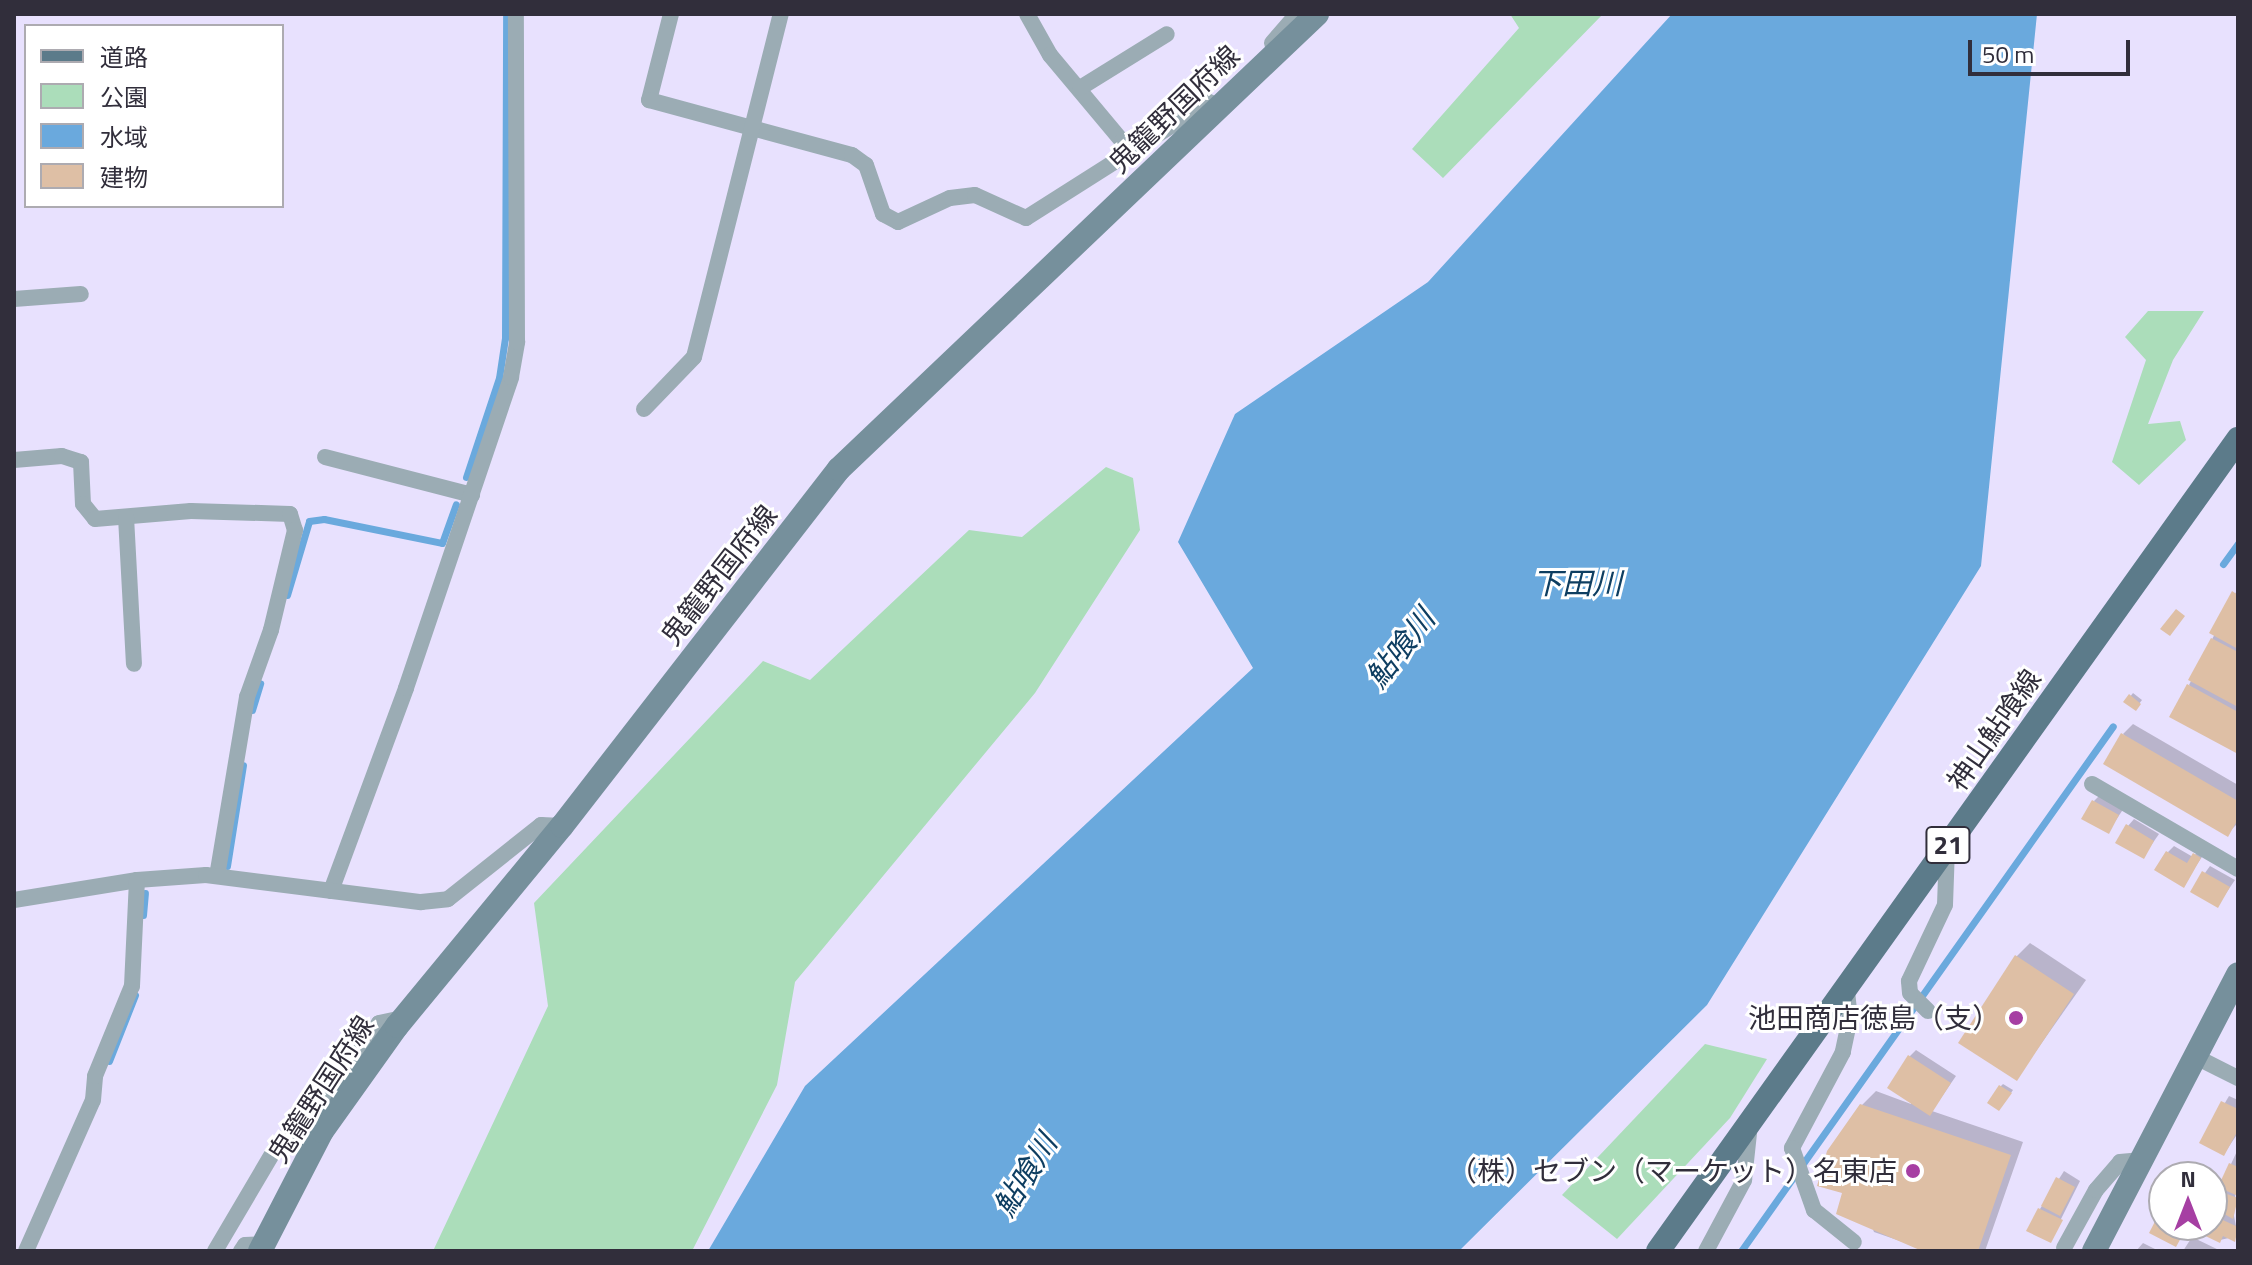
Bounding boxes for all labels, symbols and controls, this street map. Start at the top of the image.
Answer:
legend [24,24,284,208]
scale bar [1972,24,2134,74]
text: 50 m [1982,36,2034,72]
text: 道路 [100,39,148,75]
street label: 鬼籠野国府線 [1102,39,1246,179]
text: 公園 [100,79,148,115]
text: 水域 [100,119,148,155]
text: 建物 [100,159,148,195]
street label: 鬼籠野国府線 [654,498,784,652]
water label: 下田川 [1532,565,1622,601]
water label: 鮎喰川 [1358,601,1442,695]
street label: 神山鮎喰線 [1940,663,2048,797]
road number: 21 [1924,823,1972,867]
place label: 池田商店徳島（支） [1748,1001,2000,1035]
street label: 鬼籠野国府線 [261,1009,381,1169]
marker: 池田商店徳島（支） [2007,1009,2025,1027]
water label: 鮎喰川 [986,1127,1064,1223]
place label: （株）セブン（マーケット）名東店 [1449,1154,1897,1188]
north arrow [2148,1161,2228,1241]
marker: （株）セブン（マーケット）名東店 [1904,1162,1922,1180]
text: N [2180,1162,2196,1196]

